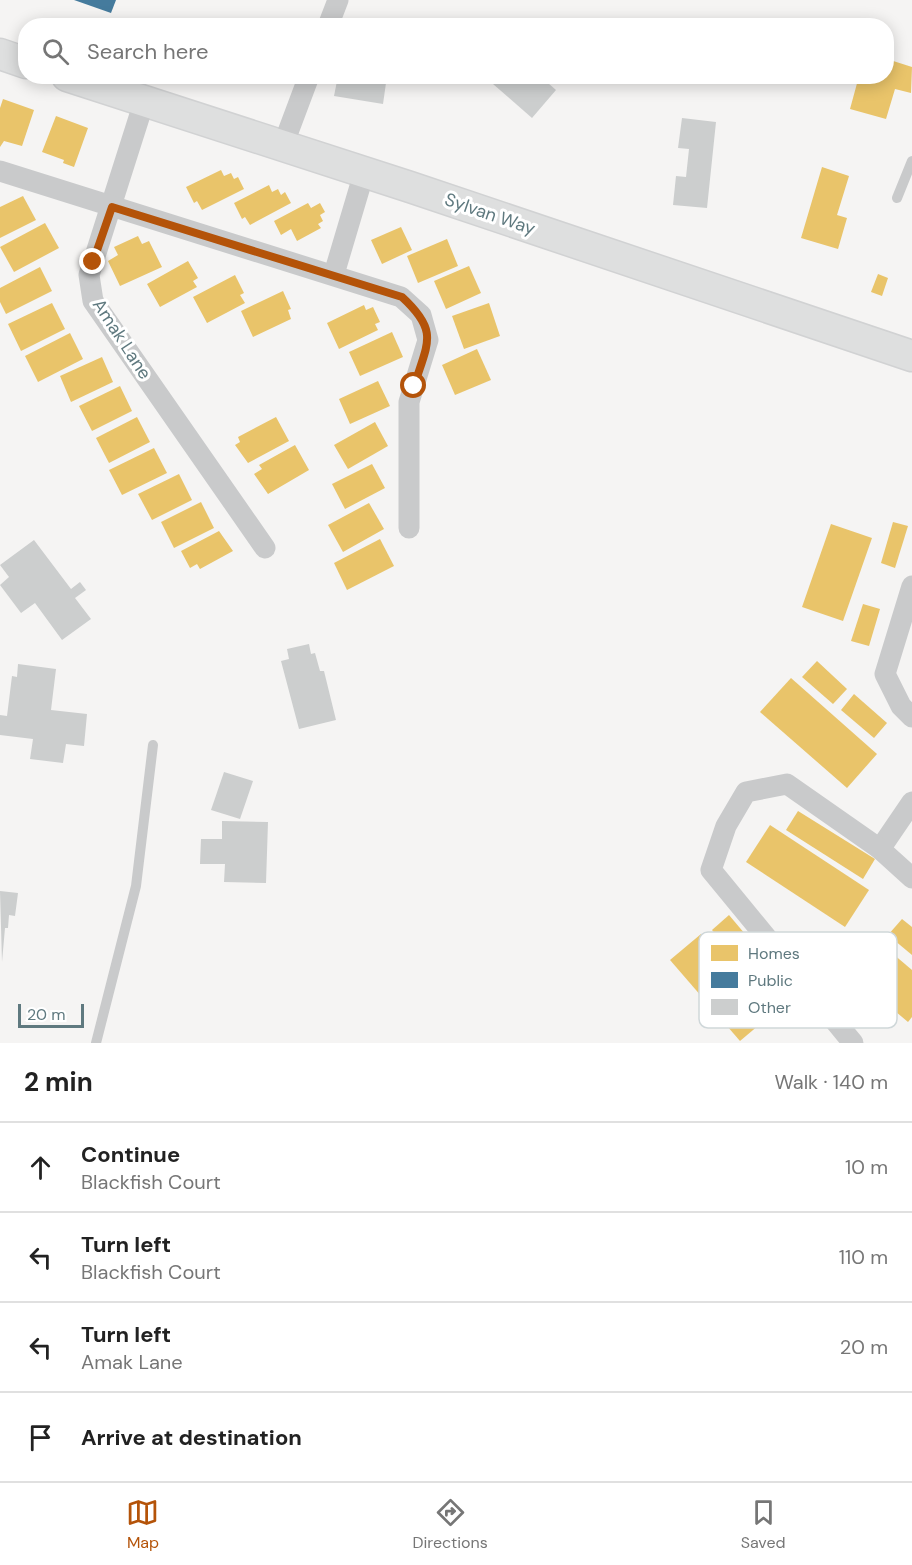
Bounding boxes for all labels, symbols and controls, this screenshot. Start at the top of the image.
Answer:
search box [18,18,894,84]
icon: search [39,35,72,68]
text: Search here [87,37,208,66]
street label: Sylvan Way [441,187,539,241]
route end [79,248,105,274]
street label: Amak Lane [87,294,157,384]
route start [400,372,426,398]
legend [699,932,897,1028]
text: Homes [748,943,800,964]
text: Public [748,970,793,991]
text: Other [748,997,791,1018]
scale bar [18,1001,84,1028]
text: 20 m [27,1004,66,1025]
text: 2 min [24,1065,93,1099]
text: Walk · 140 m [774,1069,888,1095]
text: Continue [81,1140,180,1169]
icon: ahead [24,1151,57,1184]
text: 10 m [845,1154,888,1180]
text: Blackfish Court [81,1169,221,1195]
text: Turn left [81,1230,171,1259]
icon: left [24,1241,57,1274]
text: 110 m [839,1244,888,1270]
text: Blackfish Court [81,1259,221,1285]
text: Turn left [81,1320,171,1349]
icon: left [24,1331,57,1364]
text: 20 m [840,1334,888,1360]
text: Amak Lane [81,1349,183,1375]
icon: arrive [24,1421,57,1454]
text: Arrive at destination [81,1423,302,1452]
tab: Map [126,1496,159,1553]
tab: Directions [412,1496,488,1553]
tab: Saved [741,1496,786,1553]

